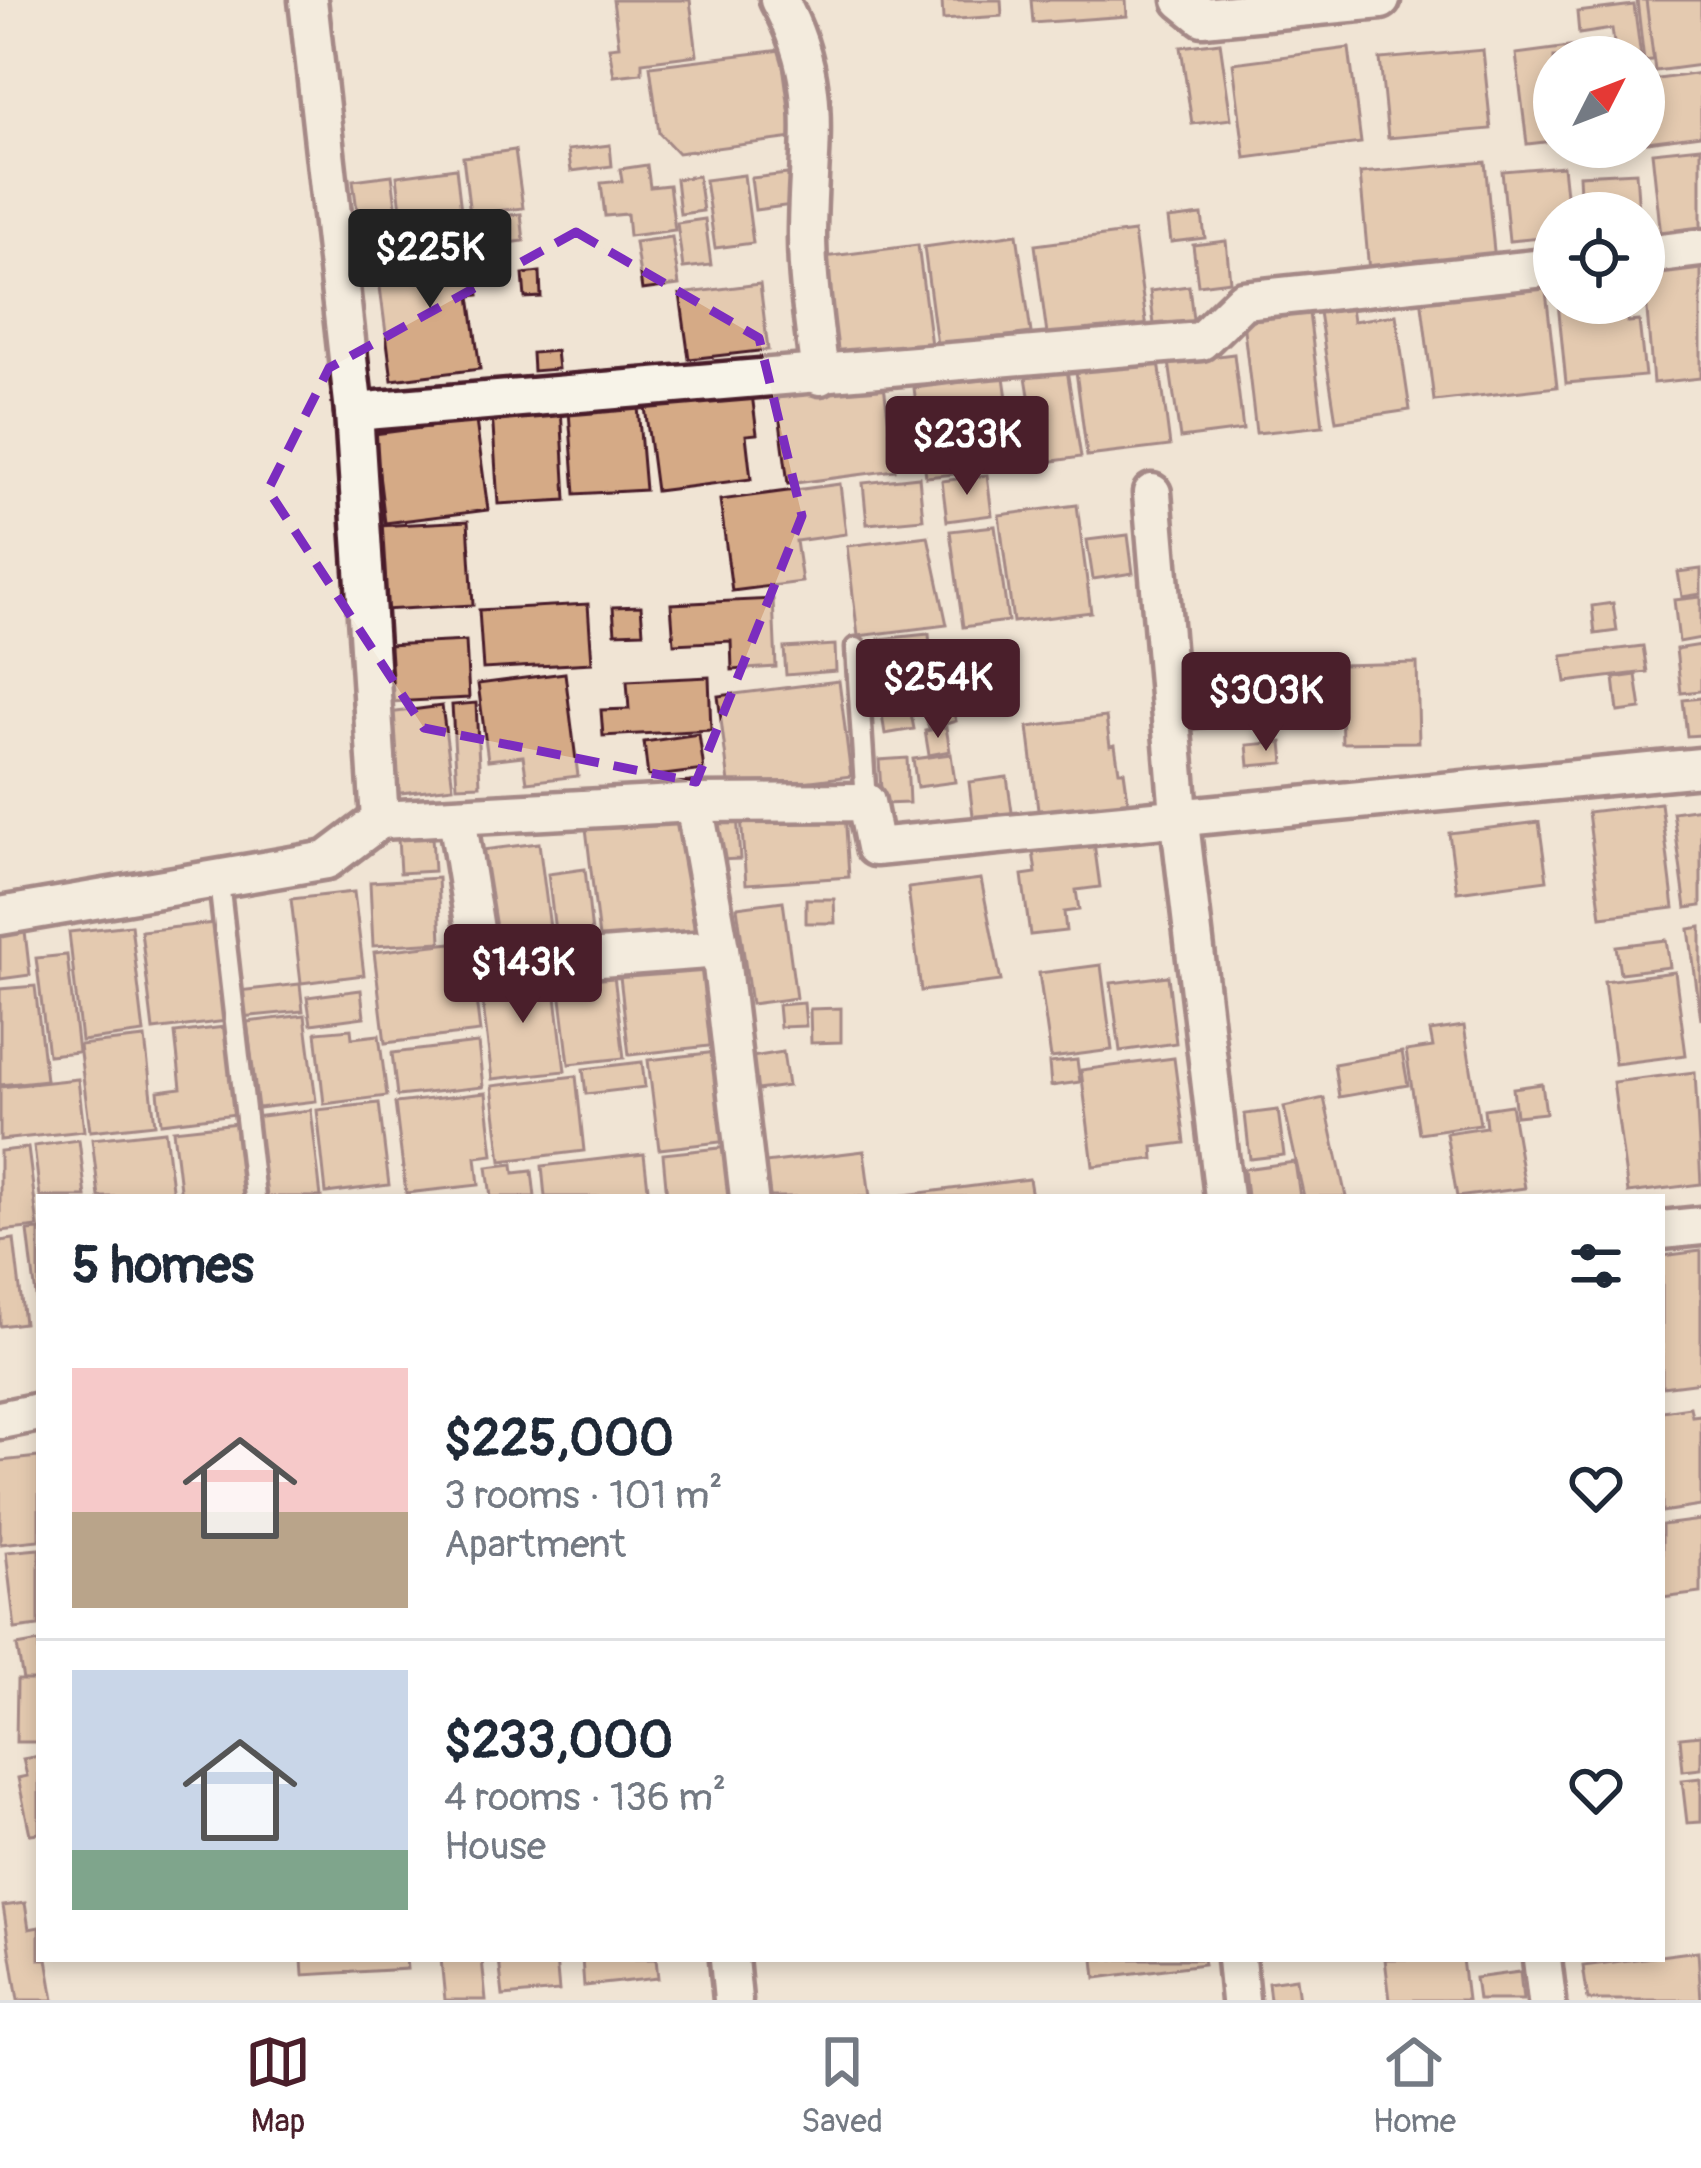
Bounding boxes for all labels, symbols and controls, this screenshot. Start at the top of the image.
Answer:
north arrow [1533,36,1665,168]
map controls [1533,36,1665,324]
button: locate [1533,192,1665,324]
pin: $225K [346,209,514,311]
text: $225K [375,223,485,272]
pin: $233K [883,396,1051,498]
text: $233K [913,410,1021,459]
pin: $254K [854,639,1022,741]
pin: $303K [1182,652,1350,754]
text: $254K [883,653,993,702]
text: $303K [1209,666,1323,715]
pin: $143K [439,924,607,1026]
text: $143K [471,938,575,987]
icon: filters [1563,1233,1629,1299]
text: 5 homes [72,1234,254,1298]
text: $225,000 [444,1407,674,1471]
icon: home [168,1416,312,1560]
icon: heart [1563,1455,1629,1521]
text: 3 rooms · 101 m² [444,1471,723,1520]
text: Apartment [444,1520,626,1569]
text: $233,000 [444,1709,673,1773]
icon: home [168,1718,312,1862]
icon: heart [1563,1757,1629,1823]
text: 4 rooms · 136 m² [444,1773,726,1822]
text: House [444,1822,546,1871]
tab: Map [245,2029,311,2142]
tab: Saved [801,2029,883,2142]
tab: Home [1373,2029,1456,2142]

